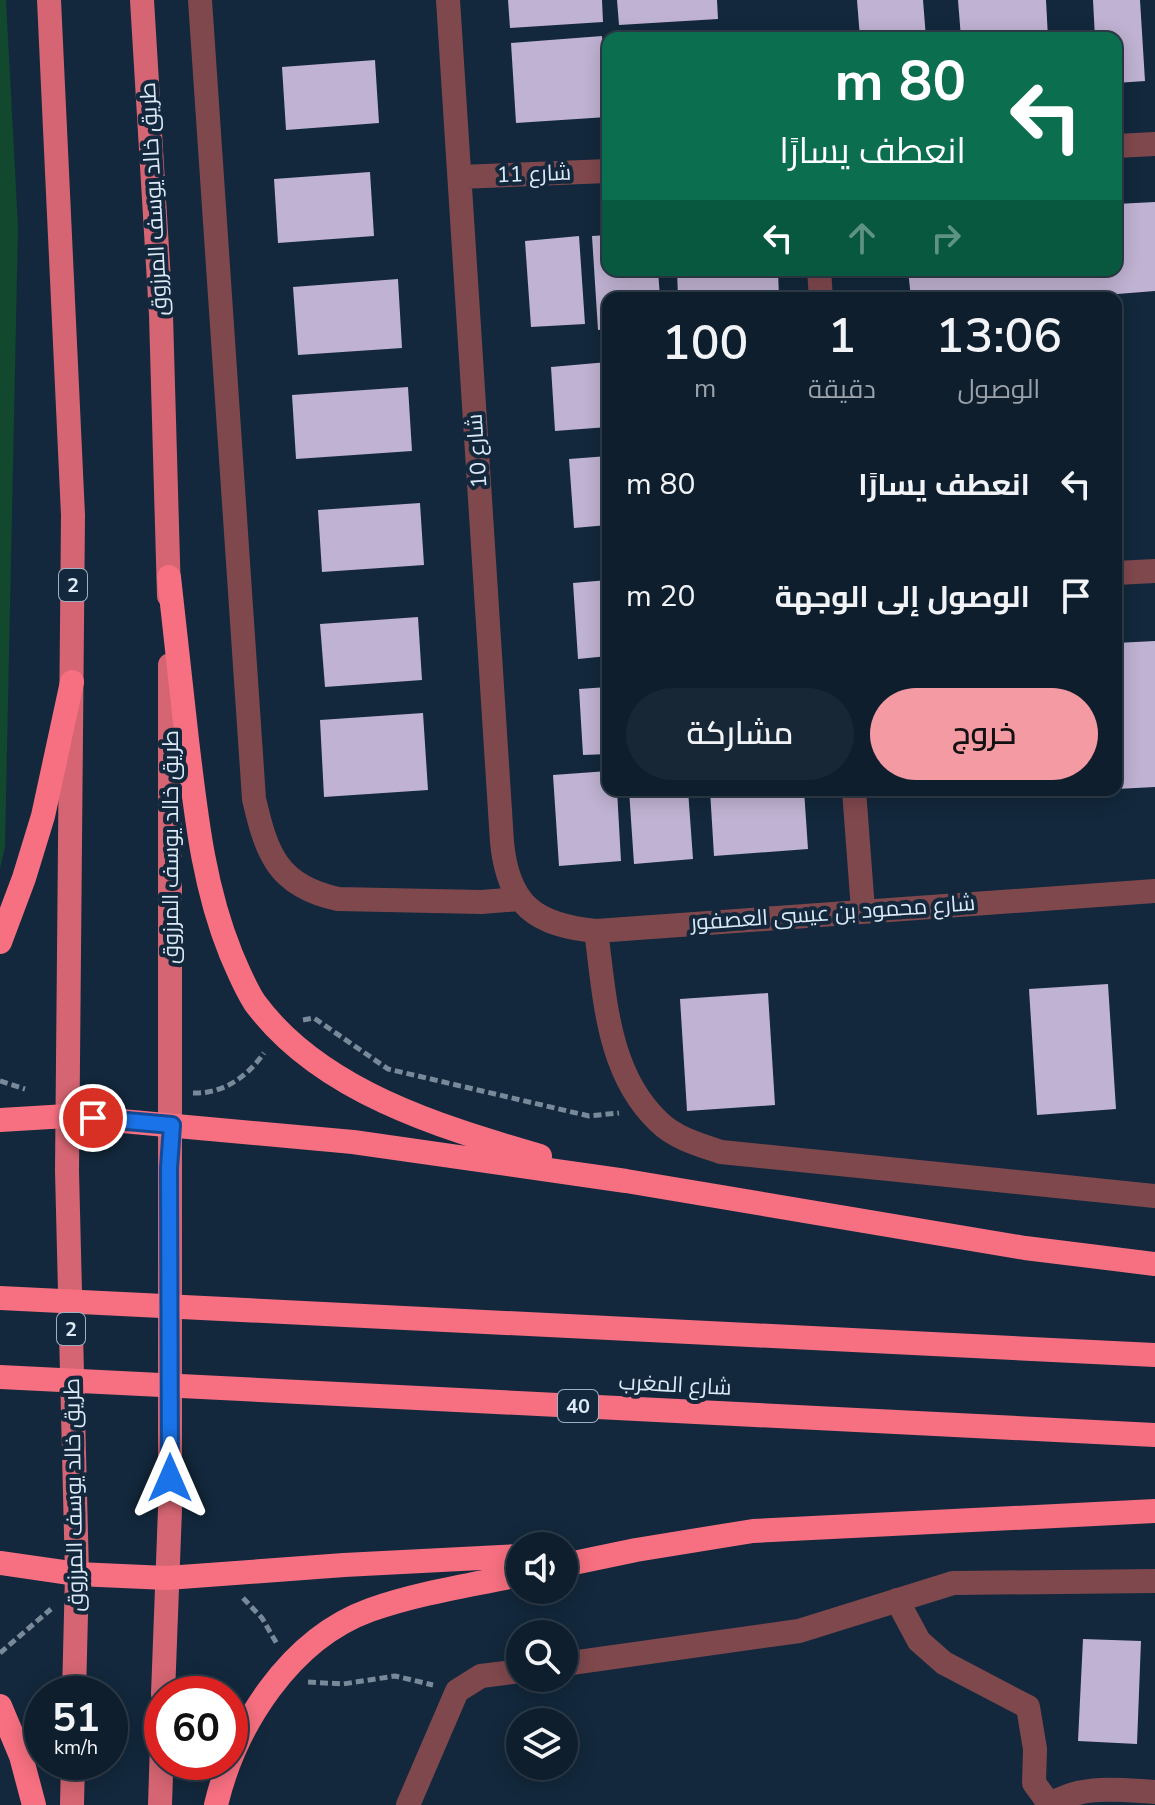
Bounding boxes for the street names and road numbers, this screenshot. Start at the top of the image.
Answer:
street label: طريق خالد يوسف المرزوق [133,81,175,317]
street label: شارع 11 [496,158,572,190]
street label: شارع 10 [459,413,495,489]
road number: 2 [59,569,87,601]
street label: طريق خالد يوسف المرزوق [156,730,186,964]
street label: شارع محمود بن عيسى العصفور [688,888,976,938]
road number: 2 [57,1313,85,1345]
street label: شارع المغرب [618,1367,732,1403]
street label: طريق خالد يوسف المرزوق [57,1378,91,1612]
road number: 40 [558,1390,598,1422]

